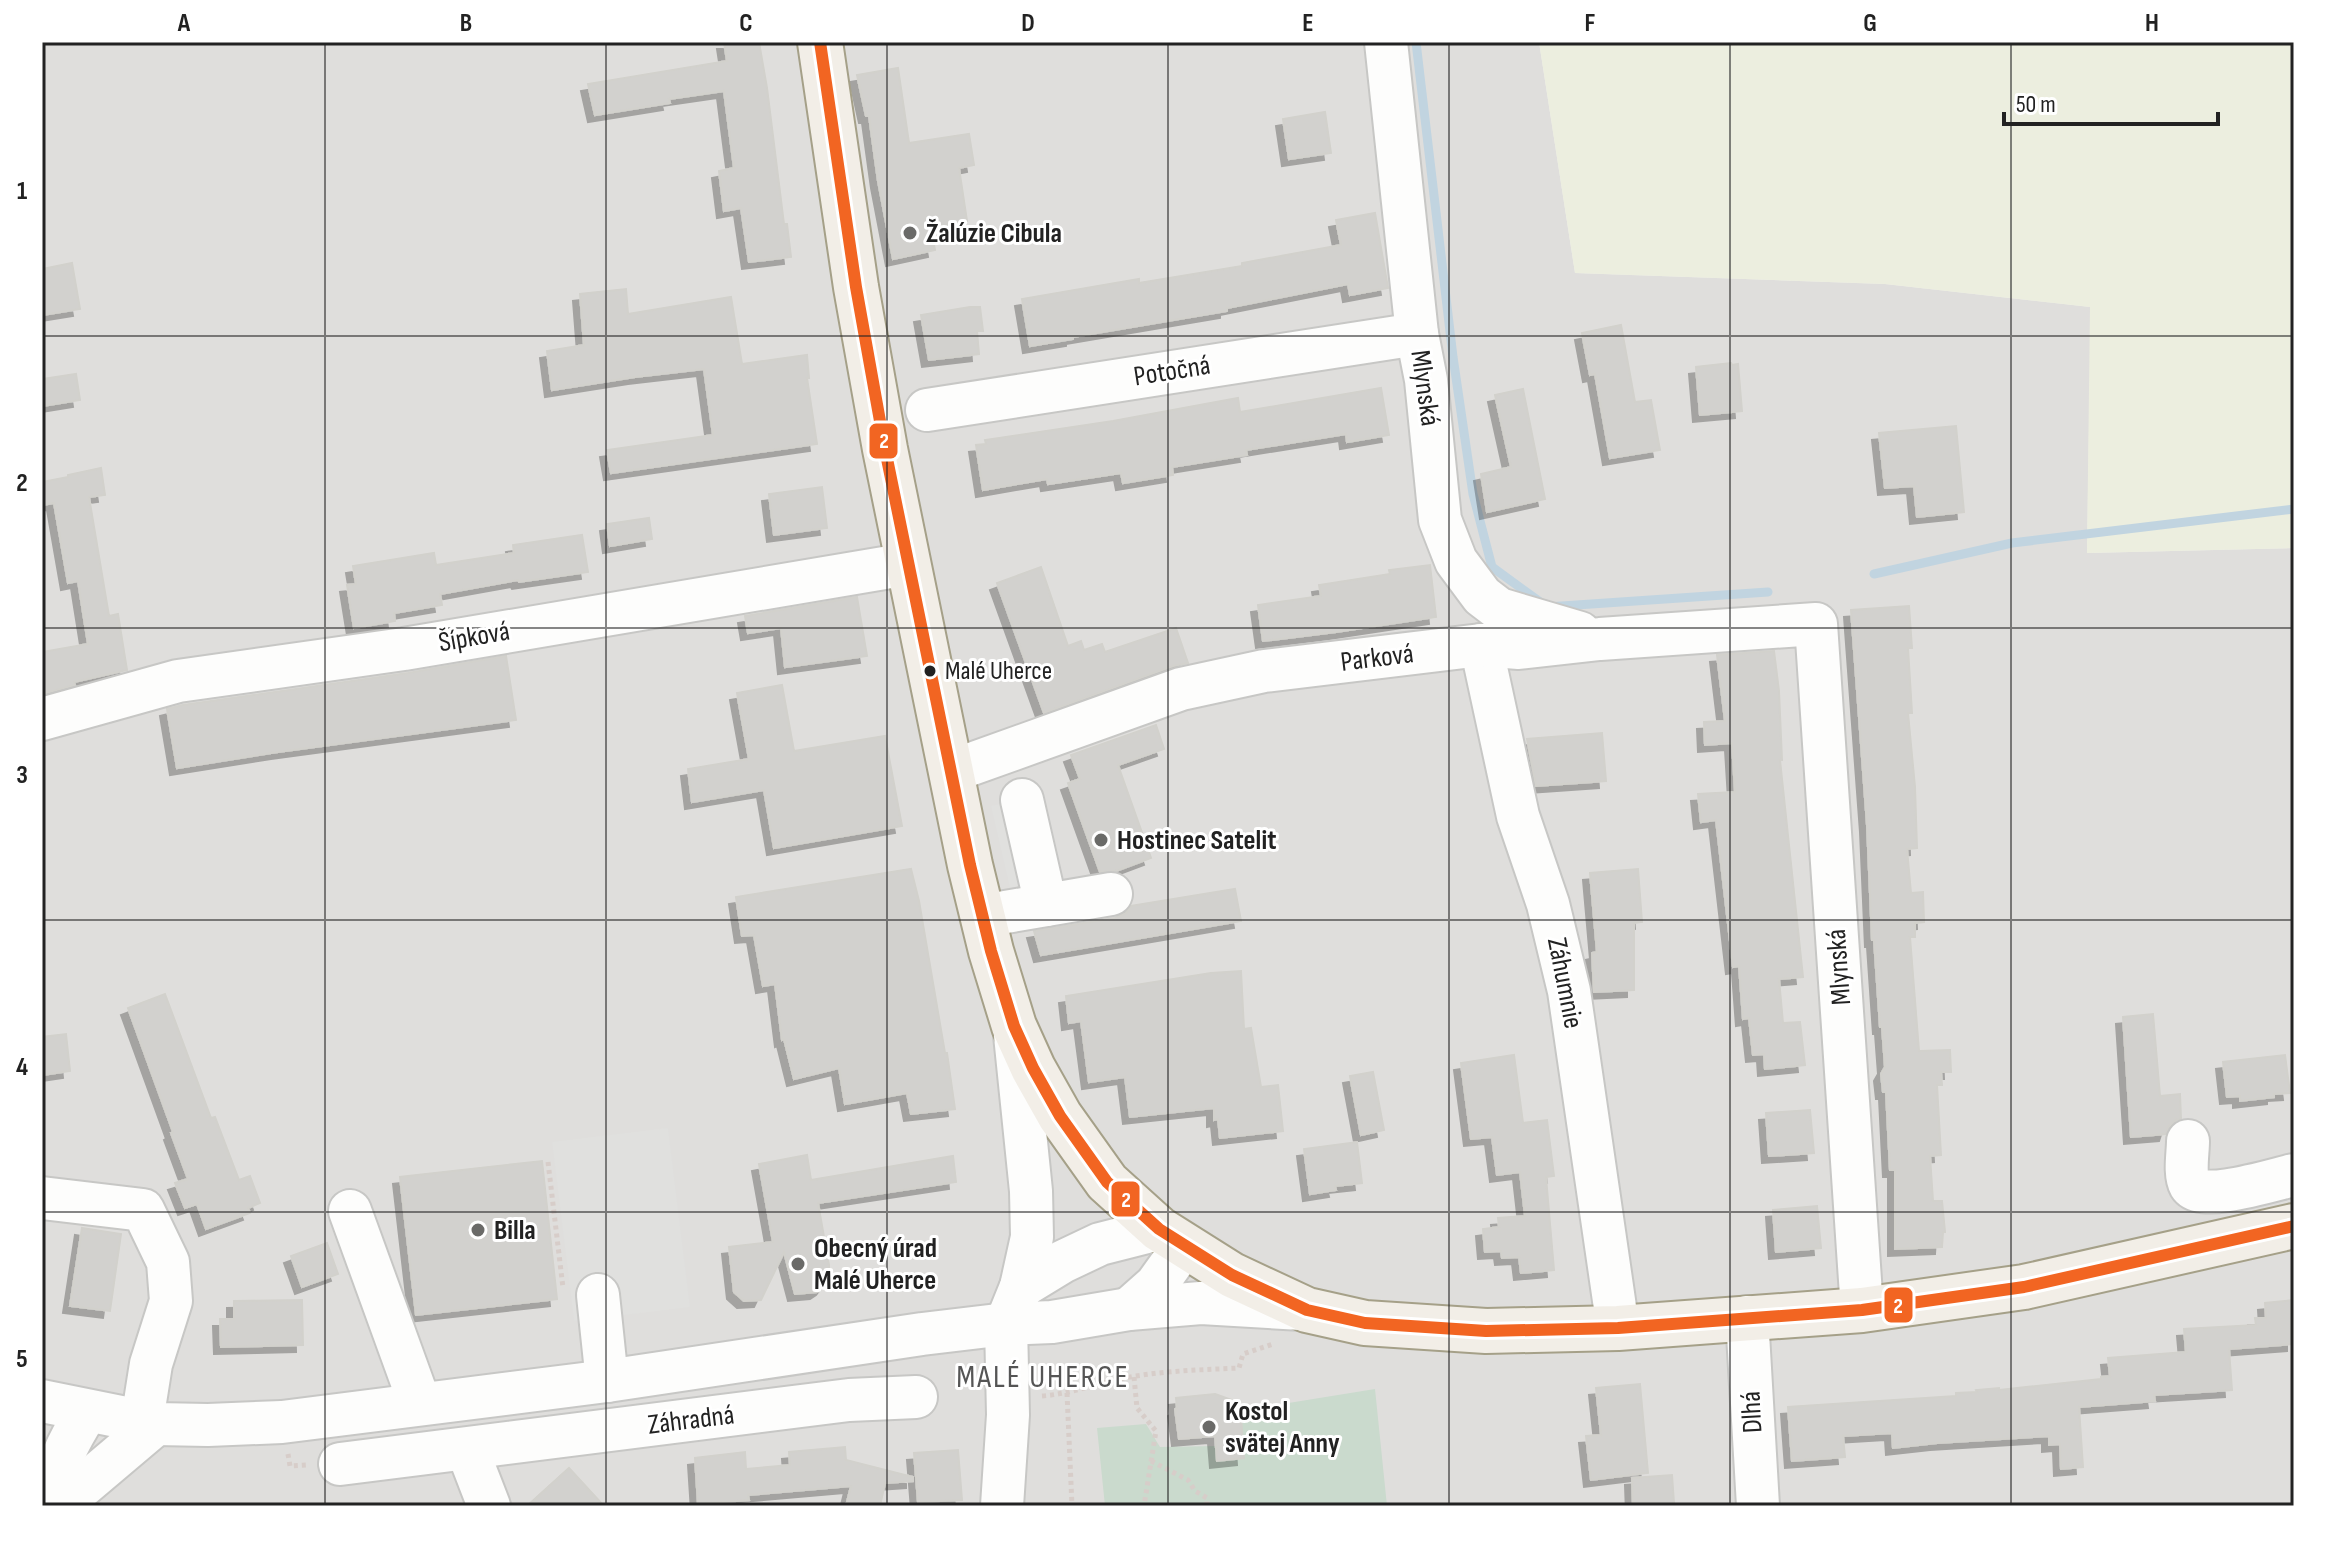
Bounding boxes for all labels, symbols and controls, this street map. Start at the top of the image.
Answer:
text: A [177,8,191,39]
text: B [460,8,472,39]
text: C [739,8,753,39]
text: D [1021,8,1035,39]
text: E [1302,8,1314,39]
text: F [1585,8,1596,39]
text: G [1863,8,1877,39]
text: H [2145,8,2159,39]
scale bar [2004,76,2218,126]
text: 50 m [2016,90,2056,119]
text: 1 [17,176,27,207]
place label: Žalúzie Cibula [926,217,1062,250]
marker: Žalúzie Cibula [901,224,919,242]
street label: Mlynská [1403,348,1447,428]
street label: Potočná [1131,349,1213,393]
line badge: 2 [868,422,899,460]
text: 2 [879,428,889,455]
text: 2 [16,468,28,499]
street label: Šípková [436,615,512,659]
street label: Parková [1339,637,1415,679]
place label: Malé Uherce [945,656,1052,687]
marker: Malé Uherce [922,663,938,679]
text: 3 [16,760,28,791]
place label: Hostinec Satelit [1117,824,1277,857]
marker: Hostinec Satelit [1092,831,1110,849]
street label: Mlynská [1820,928,1858,1006]
street label: Záhumnie [1540,935,1590,1031]
text: 4 [16,1052,28,1083]
line badge: 2 [1110,1180,1141,1218]
text: 2 [1121,1187,1131,1214]
place label: Billa [494,1214,536,1247]
marker: Billa [469,1221,487,1239]
place label: Obecný úrad Malé Uherce [814,1232,937,1297]
marker: Obecný úrad Malé Uherce [789,1255,807,1273]
line badge: 2 [1883,1286,1914,1324]
text: 2 [1893,1293,1903,1320]
text: 5 [16,1344,28,1375]
district label: MALÉ UHERCE [956,1358,1130,1397]
street label: Dlhá [1734,1390,1770,1434]
place label: Kostol svätej Anny [1225,1395,1340,1460]
street label: Záhradná [646,1398,736,1442]
marker: Kostol svätej Anny [1200,1418,1218,1436]

